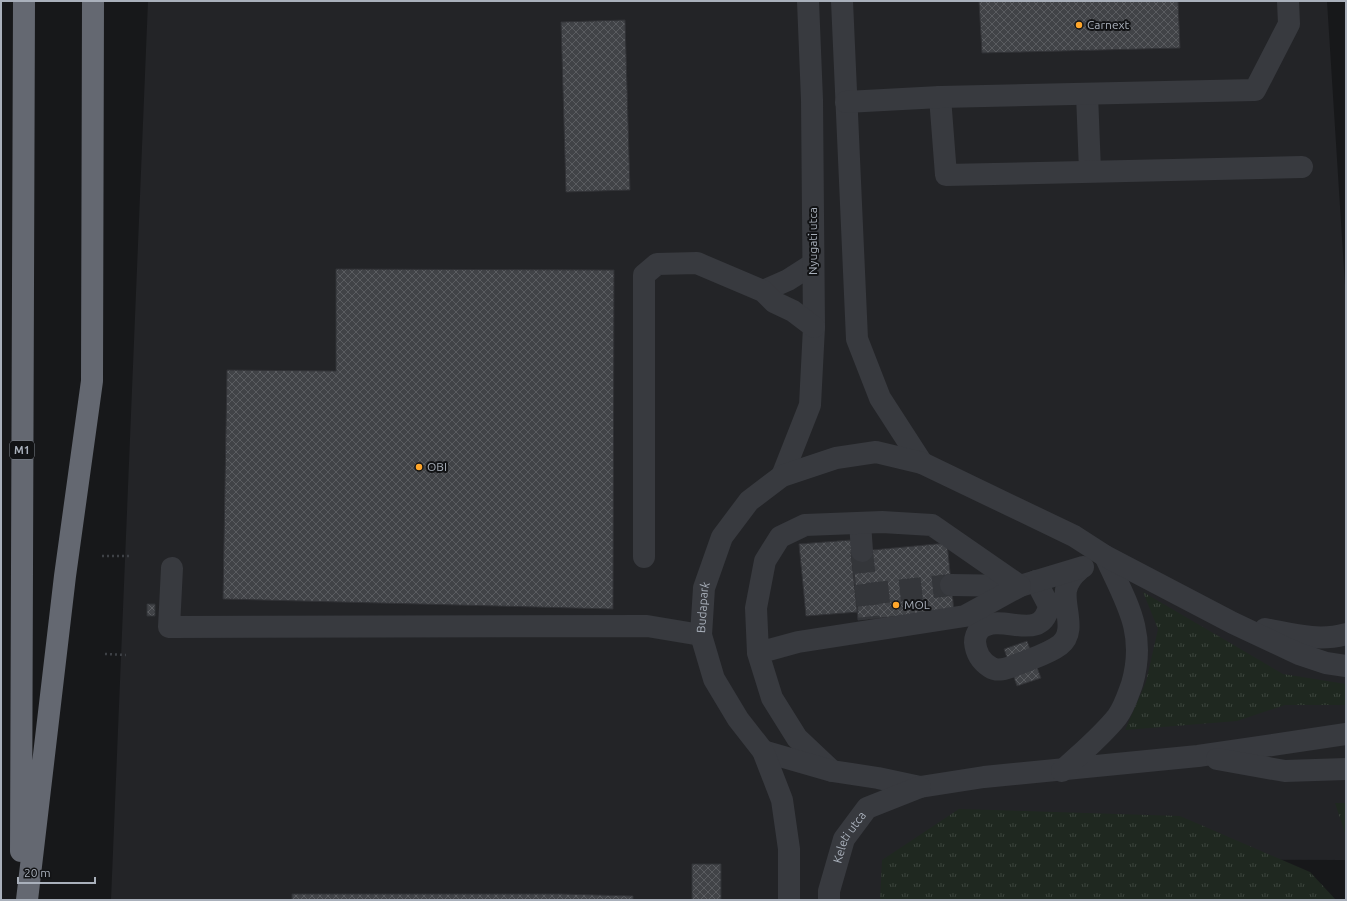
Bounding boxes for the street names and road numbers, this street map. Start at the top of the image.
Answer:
street label: Nyugati utca [806,207,819,275]
road number: M1 [10,441,34,459]
street label: Budapark [694,580,712,633]
street label: Keleti utca [830,809,868,864]

